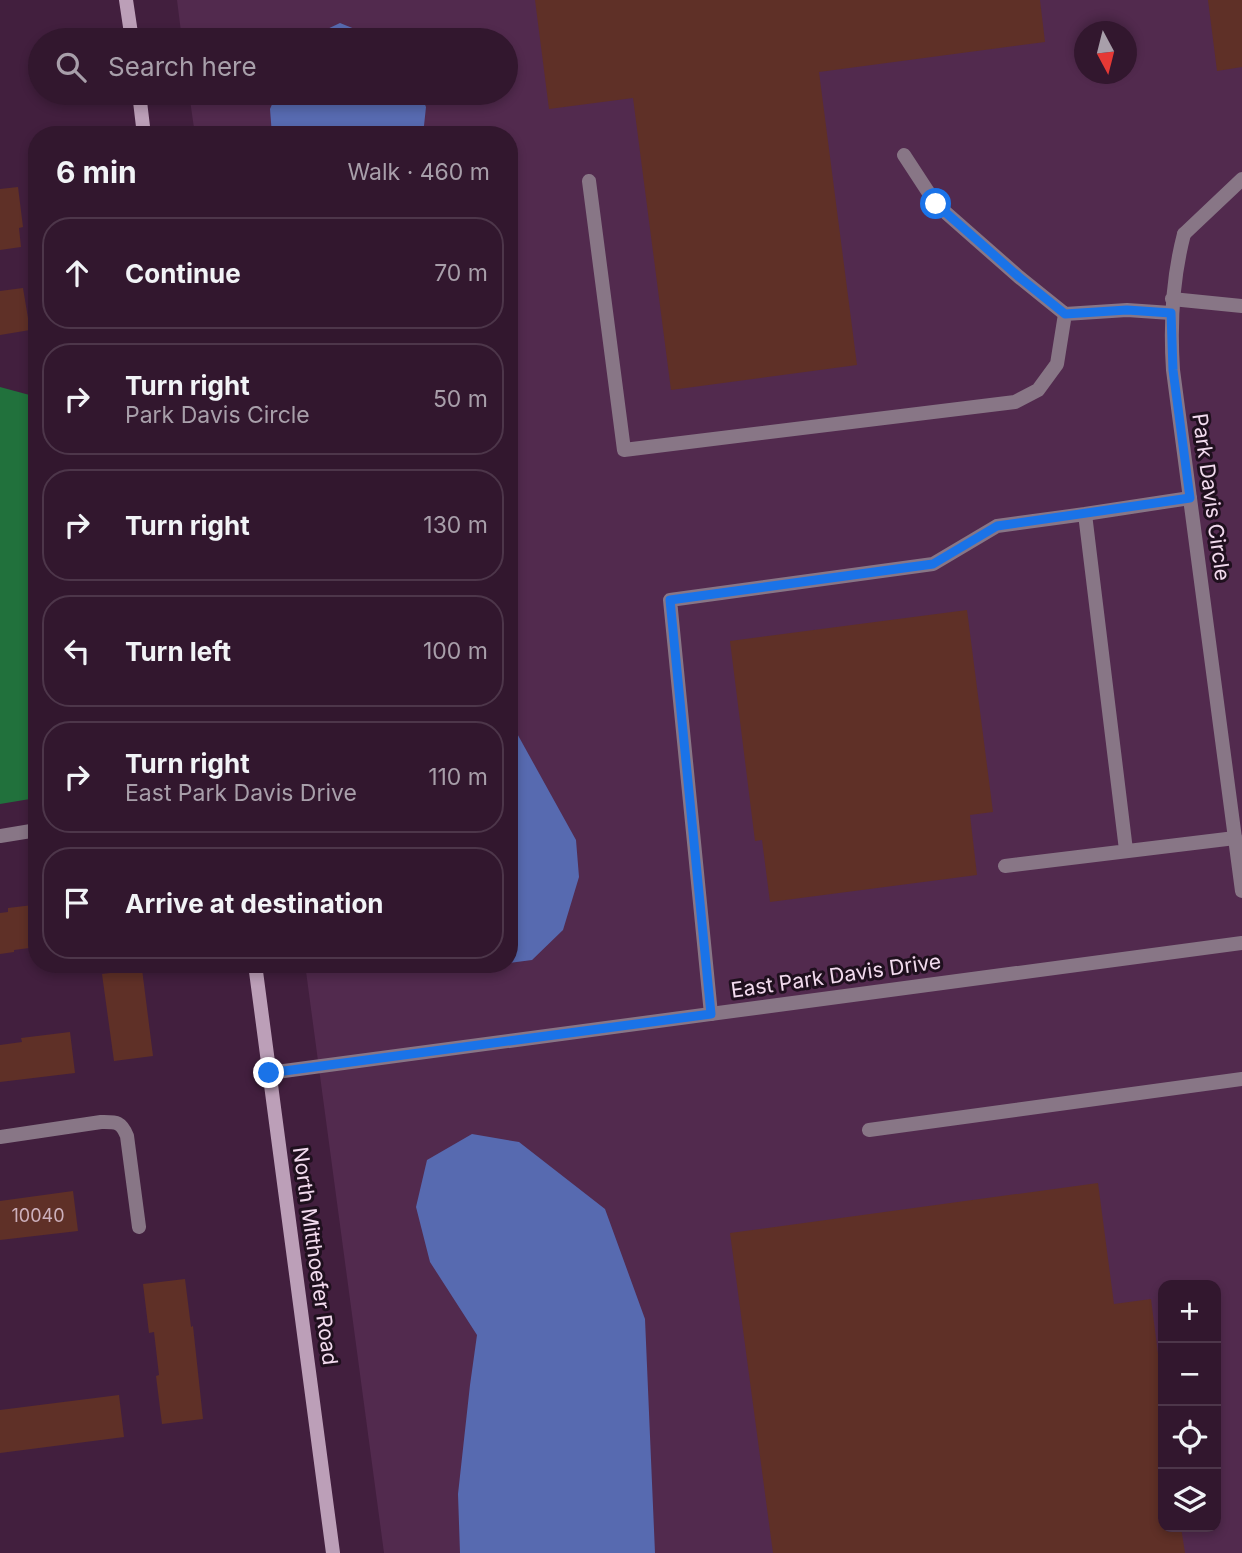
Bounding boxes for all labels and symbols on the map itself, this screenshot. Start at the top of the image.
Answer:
north arrow [1074,21,1137,84]
route start [920,188,951,219]
street label: Park Davis Circle [1187,412,1236,582]
street label: East Park Davis Drive [729,948,943,1003]
route end [253,1057,284,1088]
street label: North Mitthoefer Road [288,1145,343,1367]
house number: 10040 [11,1205,65,1226]

